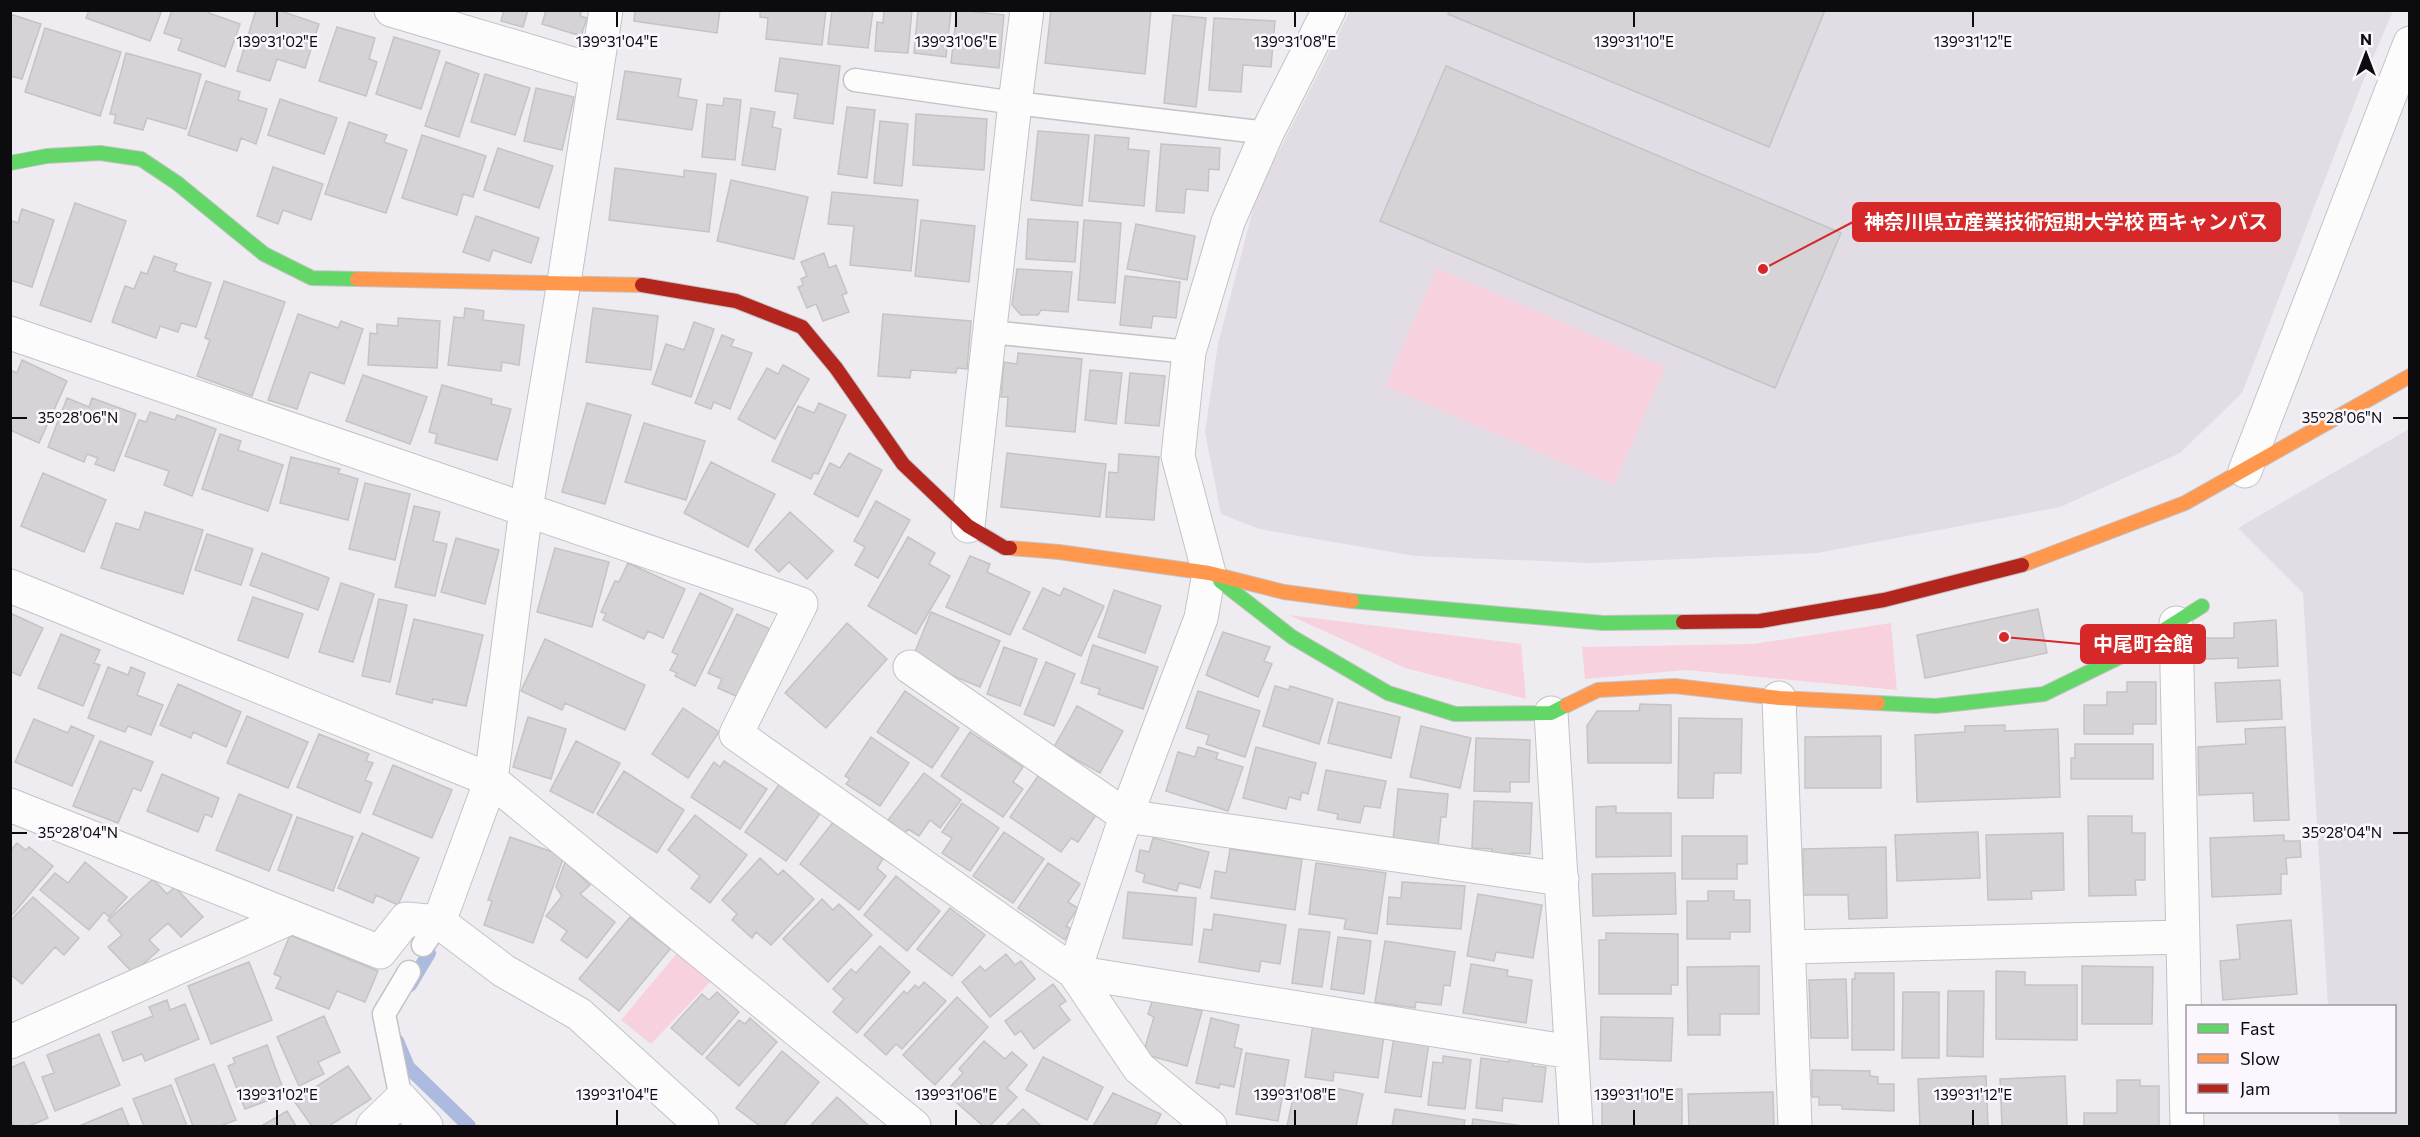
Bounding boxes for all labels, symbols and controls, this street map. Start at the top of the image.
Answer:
north arrow [2336,24,2396,84]
text: N [2360,29,2372,48]
text: 139°31'02"E [236,32,318,50]
text: 139°31'04"E [576,32,658,50]
text: 139°31'06"E [915,32,997,50]
text: 139°31'08"E [1254,32,1336,50]
text: 139°31'10"E [1594,32,1674,50]
text: 139°31'12"E [1934,32,2012,50]
callout: 神奈川県立産業技術短期大学校 西キャンパス [1853,203,2280,241]
text: 神奈川県立産業技術短期大学校 西キャンパス [1864,209,2268,233]
text: 35°28'06"N [38,408,118,426]
text: 35°28'06"N [2302,408,2382,426]
callout: 中尾町会館 [2081,625,2205,663]
text: 中尾町会館 [2093,631,2193,655]
text: 35°28'04"N [38,823,118,841]
text: 35°28'04"N [2302,823,2382,841]
legend [2186,1005,2396,1113]
text: Fast [2240,1017,2275,1039]
text: Slow [2240,1047,2280,1069]
text: Jam [2240,1077,2270,1099]
text: 139°31'02"E [236,1085,318,1103]
text: 139°31'04"E [576,1085,658,1103]
text: 139°31'06"E [915,1085,997,1103]
text: 139°31'08"E [1254,1085,1336,1103]
text: 139°31'10"E [1594,1085,1674,1103]
text: 139°31'12"E [1934,1085,2012,1103]

